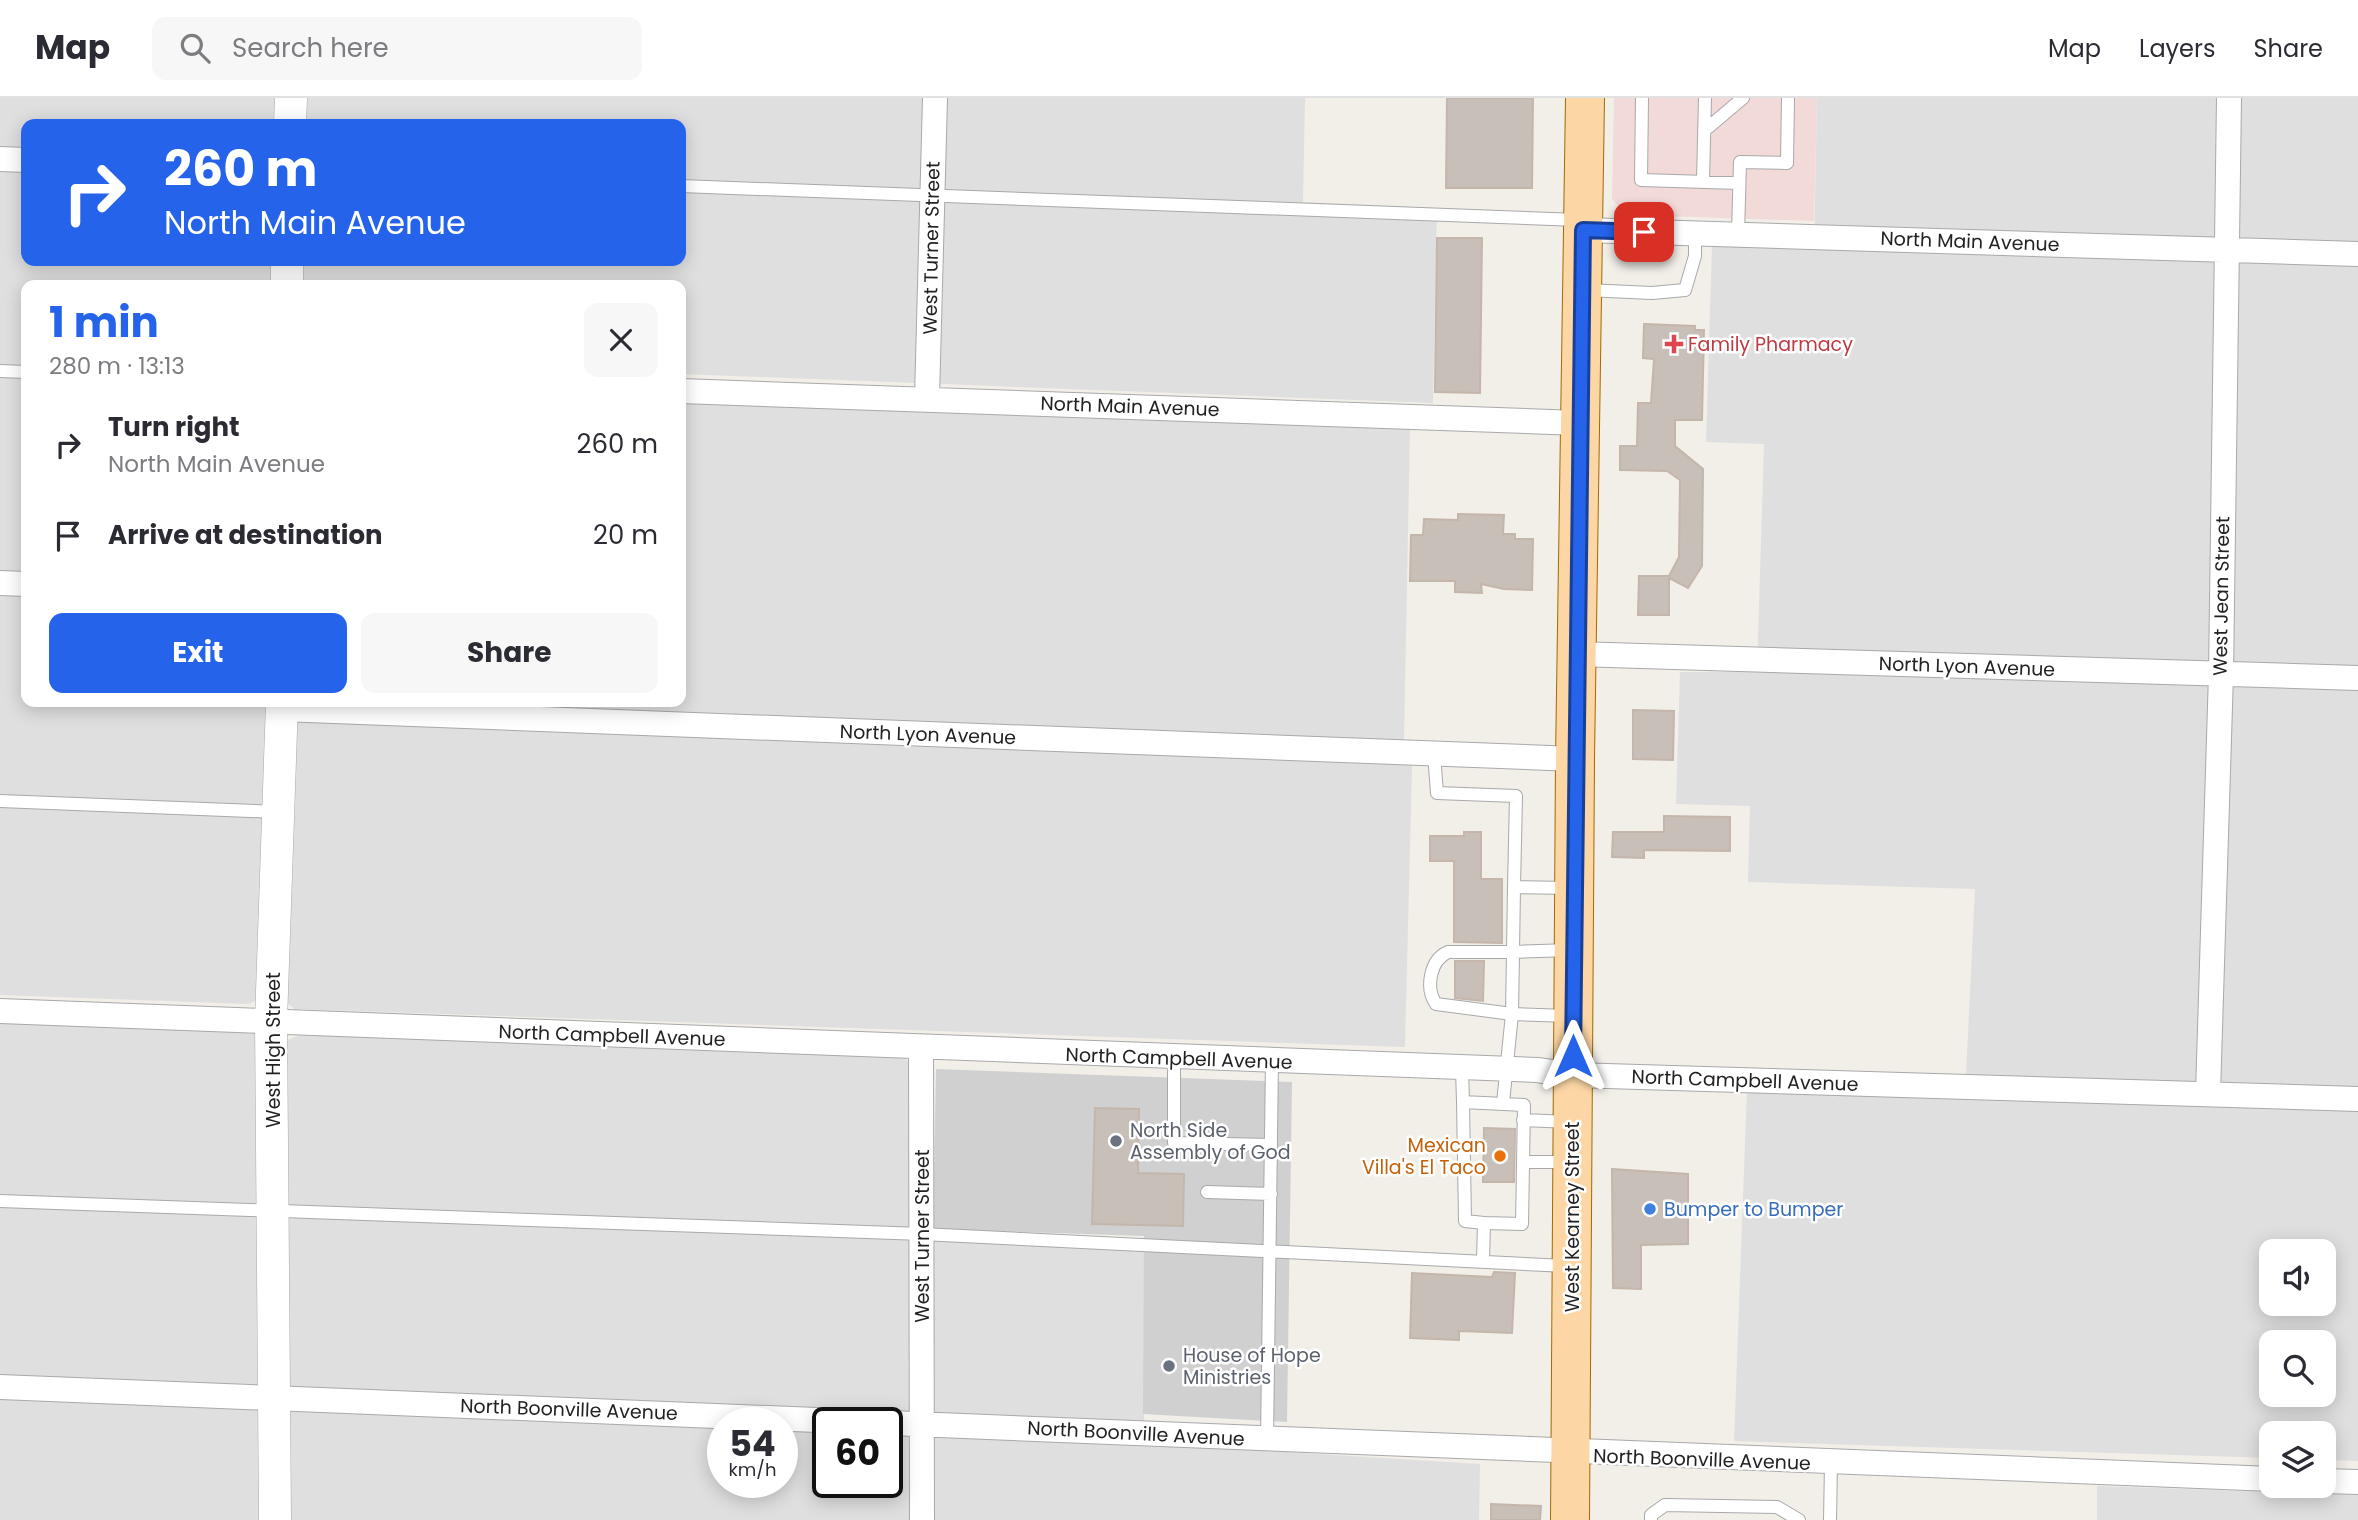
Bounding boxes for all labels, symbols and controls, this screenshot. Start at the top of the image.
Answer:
search box [152,17,642,80]
text: Map [35,24,110,71]
icon: search [176,29,214,67]
text: Search here [232,30,389,66]
text: Map [2048,32,2101,65]
text: Layers [2139,32,2215,65]
text: Share [2253,32,2323,65]
text: 260 m [164,135,317,203]
icon: right [49,147,140,238]
street label: West Turner Street [916,161,947,335]
text: North Main Avenue [164,200,466,245]
pin [1614,202,1674,262]
icon: arrive [1625,213,1663,251]
street label: North Main Avenue [1880,225,2060,258]
text: 1 min [49,293,159,352]
button: close [584,303,658,377]
place label: Family Pharmacy [1688,331,1853,358]
marker: Family Pharmacy [1666,336,1682,352]
text: 280 m · 13:13 [49,350,185,382]
street label: North Main Avenue [1040,390,1220,423]
text: Turn right [108,409,240,445]
icon: right [49,426,87,464]
text: 260 m [576,426,658,462]
text: North Main Avenue [108,448,325,480]
street label: West Jean Street [2207,516,2236,676]
icon: arrive [49,517,87,555]
text: Arrive at destination [108,517,383,553]
text: 20 m [593,517,658,553]
button: Exit [49,613,347,693]
button: Share [361,613,658,693]
street label: North Lyon Avenue [1878,650,2056,683]
street label: North Lyon Avenue [839,718,1017,751]
street label: West High Street [260,972,287,1128]
street label: North Campbell Avenue [498,1018,726,1053]
position arrow [1536,1019,1610,1093]
street label: North Campbell Avenue [1065,1041,1293,1076]
street label: North Campbell Avenue [1631,1063,1859,1098]
place label: North Side Assembly of God [1130,1117,1291,1166]
street label: West Kearney Street [1559,1122,1586,1312]
place label: Mexican Villa's El Taco [1362,1132,1486,1181]
marker: North Side Assembly of God [1108,1133,1124,1149]
marker: Mexican Villa's El Taco [1492,1148,1508,1164]
street label: West Turner Street [909,1149,936,1323]
place label: Bumper to Bumper [1664,1196,1843,1223]
marker: Bumper to Bumper [1642,1201,1658,1217]
map controls [2259,1239,2336,1498]
button: sound [2259,1239,2336,1316]
button: search [2259,1330,2336,1407]
place label: House of Hope Ministries [1183,1342,1321,1391]
marker: House of Hope Ministries [1161,1358,1177,1374]
street label: North Boonville Avenue [460,1392,678,1427]
speed limit sign: 60 [812,1407,903,1498]
street label: North Boonville Avenue [1027,1414,1245,1453]
text: 54 [729,1419,776,1468]
button: layers [2259,1421,2336,1498]
street label: North Boonville Avenue [1593,1442,1811,1477]
text: km/h [729,1457,776,1482]

